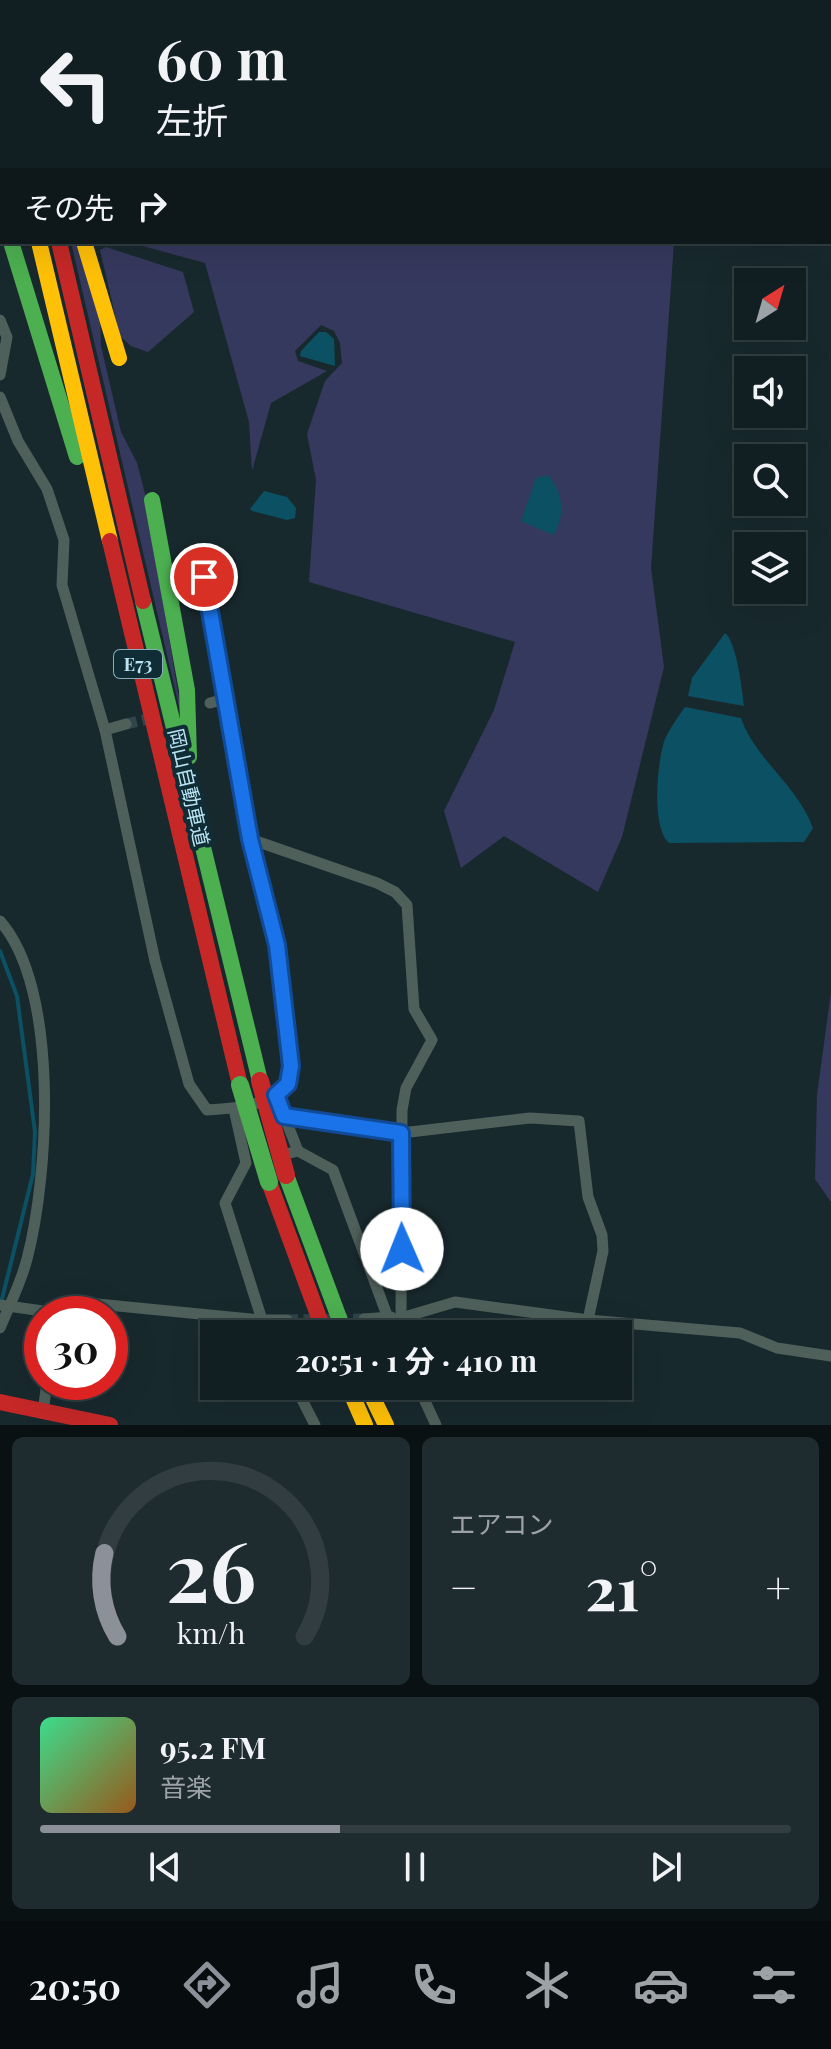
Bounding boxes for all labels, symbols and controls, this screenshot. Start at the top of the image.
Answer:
text: 60 m [156,20,287,95]
icon: left [24,32,128,136]
text: 左折 [156,95,228,143]
icon: right [130,184,174,228]
text: その先 [24,187,114,227]
north arrow [734,268,806,340]
map controls [734,268,806,604]
button: sound [734,356,806,428]
button: search [734,444,806,516]
button: layers [734,532,806,604]
pin [170,543,238,611]
icon: arrive [182,555,226,599]
road number: E73 [114,650,162,678]
street label: 岡山自動車道 [163,726,217,848]
position arrow [360,1207,444,1291]
speed limit sign: 30 [24,1296,128,1400]
text: 20:51 · 1 分 · 410 m [295,1340,537,1380]
text: エアコン [450,1506,554,1541]
text: 26 [166,1513,256,1624]
text: 21° [585,1546,658,1626]
text: − [450,1556,478,1615]
text: + [765,1556,791,1615]
text: km/h [176,1613,245,1651]
text: 95.2 FM [160,1727,266,1767]
text: 音楽 [160,1769,212,1804]
icon: previous [143,1845,187,1889]
icon: pause [393,1845,437,1889]
icon: next [644,1845,688,1889]
icon: directions [179,1957,235,2013]
icon: music [292,1957,348,2013]
icon: phone [406,1957,462,2013]
icon: climate [519,1957,575,2013]
icon: car [633,1957,689,2013]
icon: filters [746,1957,802,2013]
text: 20:50 [29,1961,121,2009]

